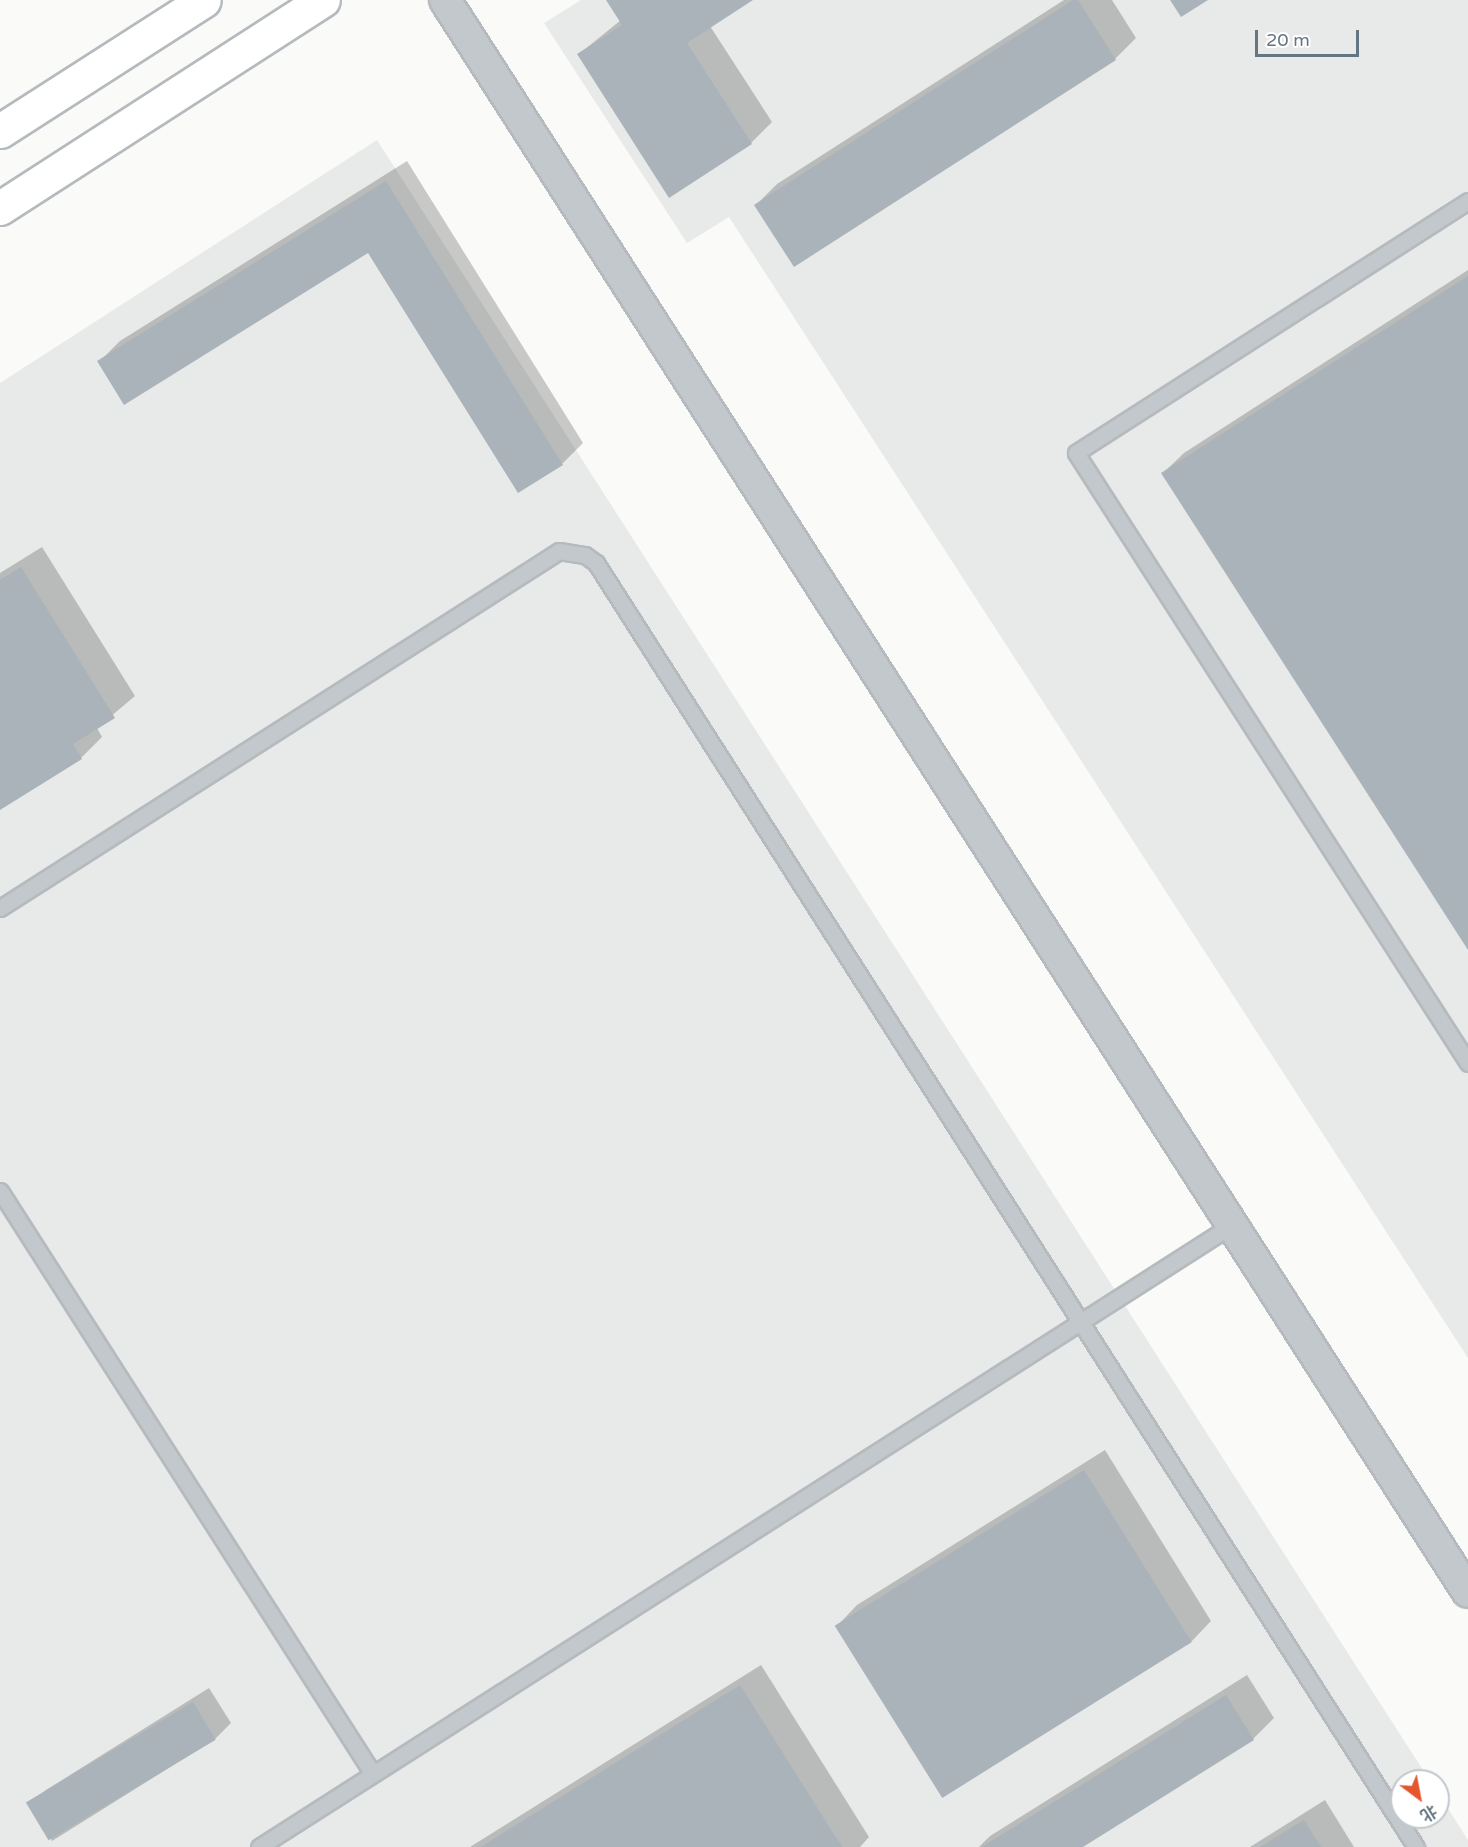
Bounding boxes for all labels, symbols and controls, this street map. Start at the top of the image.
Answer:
scale bar [1258,18,1362,56]
text: 20 m [1266,29,1310,51]
north arrow [1390,1769,1450,1829]
text: 北 [1416,1800,1441,1825]

